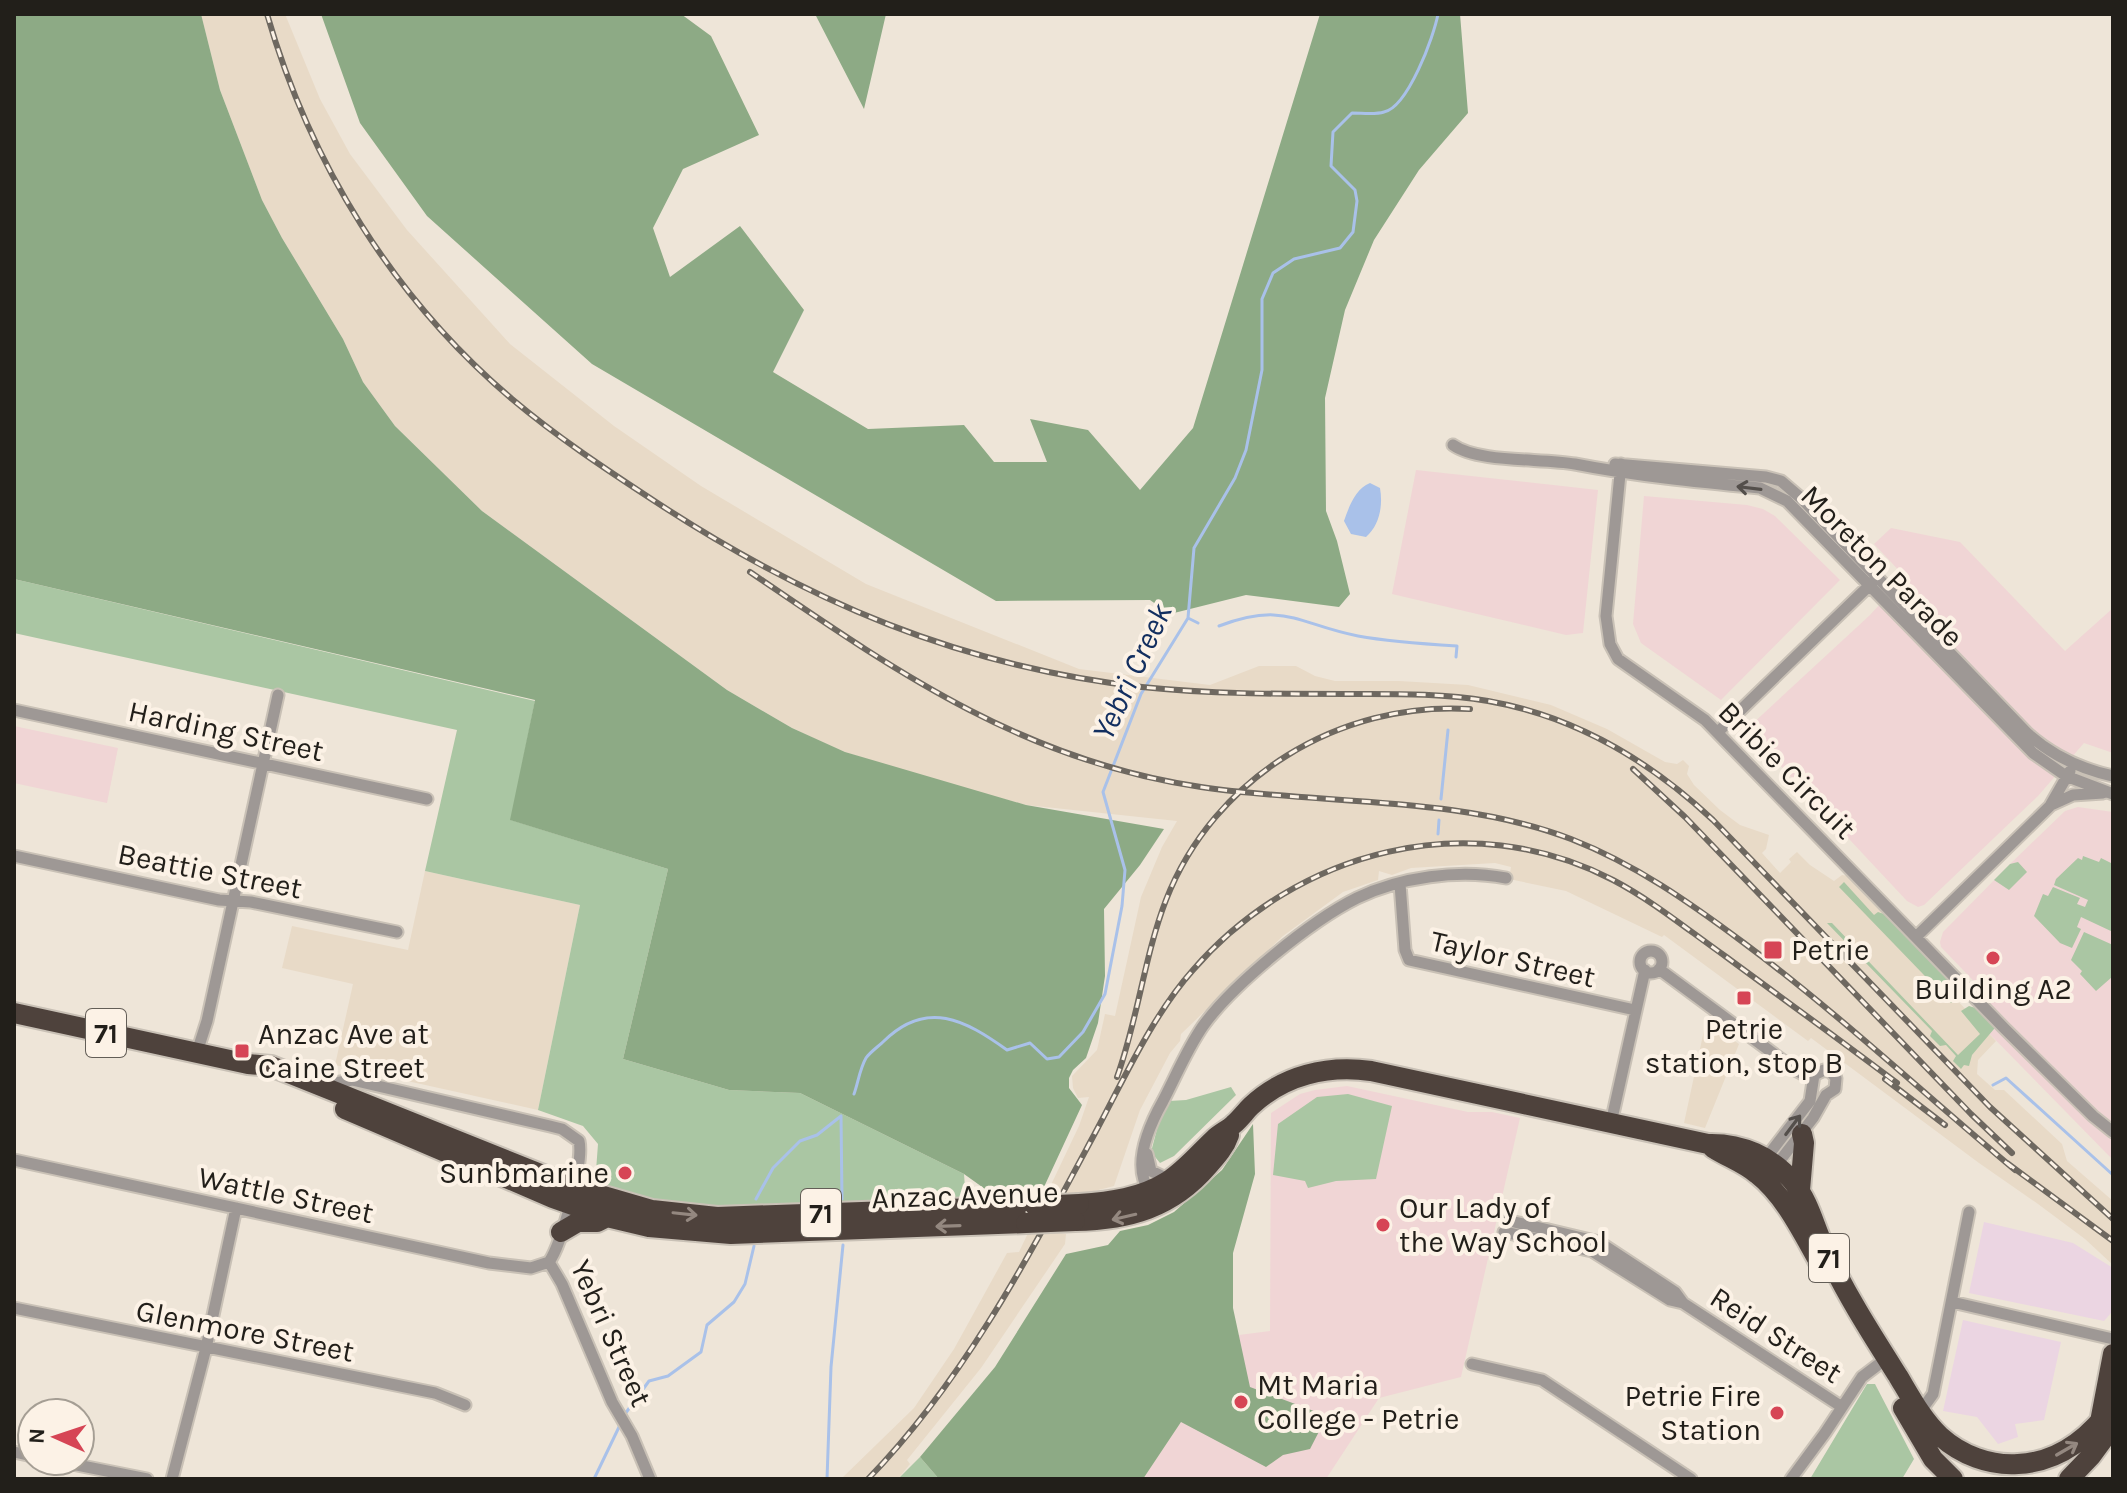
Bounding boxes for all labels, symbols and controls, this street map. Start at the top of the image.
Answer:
street label: Moreton Parade [1793,477,1971,655]
one-way arrow [1736,480,1763,495]
water label: Yebri Creek [1084,597,1180,746]
street label: Harding Street [125,693,327,769]
street label: Bribie Circuit [1711,694,1863,846]
street label: Beattie Street [115,835,305,907]
street label: Taylor Street [1427,923,1599,995]
place label: Petrie [1791,932,1869,968]
marker: Petrie [1762,939,1784,961]
marker: Building A2 [1984,949,2002,967]
place label: Building A2 [1914,971,2072,1007]
marker: Petrie station, stop B [1735,989,1753,1007]
road number: 71 [86,1009,126,1057]
place label: Petrie station, stop B [1645,1011,1843,1081]
place label: Anzac Ave at Caine Street [258,1016,429,1086]
marker: Anzac Ave at Caine Street [233,1042,251,1060]
one-way arrow [1784,1115,1801,1136]
place label: Sunbmarine [439,1155,609,1191]
street label: Wattle Street [195,1159,377,1231]
marker: Sunbmarine [616,1164,634,1182]
street label: Anzac Avenue [871,1174,1059,1216]
road number: 71 [801,1189,841,1237]
place label: Our Lady of the Way School [1399,1190,1607,1260]
one-way arrow [671,1207,698,1222]
one-way arrow [1112,1210,1138,1225]
marker: Our Lady of the Way School [1374,1216,1392,1234]
one-way arrow [935,1218,962,1233]
road number: 71 [1809,1234,1849,1282]
street label: Yebri Street [563,1254,659,1412]
street label: Reid Street [1703,1279,1849,1391]
street label: Glenmore Street [133,1292,357,1370]
place label: Mt Maria College - Petrie [1257,1367,1460,1437]
place label: Petrie Fire Station [1624,1378,1761,1448]
marker: Mt Maria College - Petrie [1232,1393,1250,1411]
north arrow [16,1397,96,1477]
marker: Petrie Fire Station [1768,1404,1786,1422]
text: N [24,1427,50,1445]
one-way arrow [2055,1441,2078,1457]

